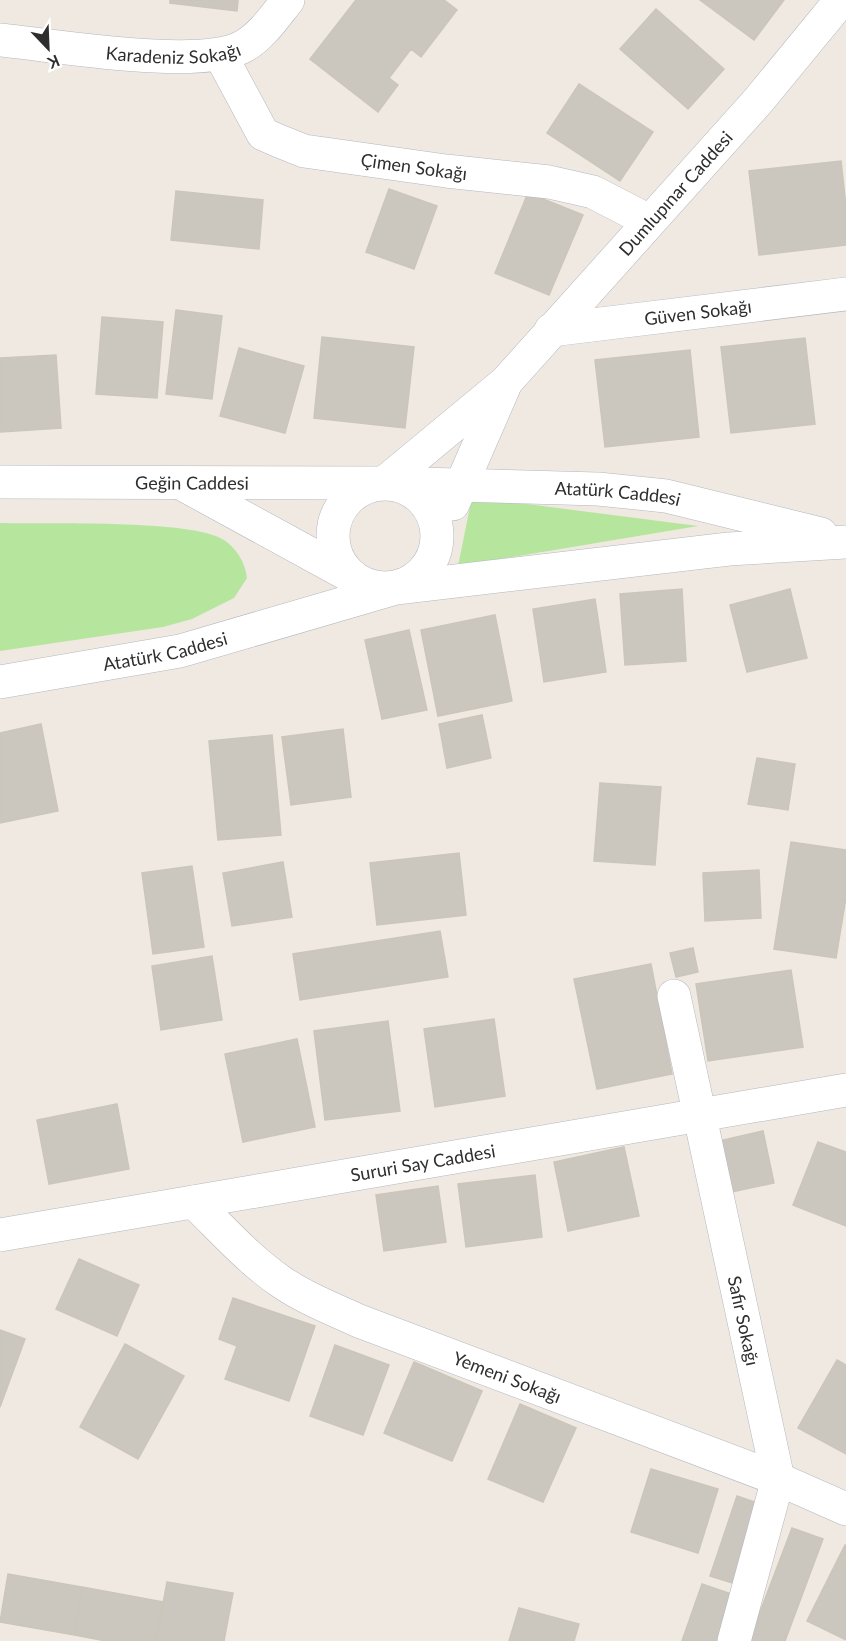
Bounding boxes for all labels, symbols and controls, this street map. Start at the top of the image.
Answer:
north arrow [18,18,78,78]
street label: Karadeniz Sokağı [105,38,244,68]
text: K [44,51,63,74]
street label: Dumlupınar Caddesi [614,126,737,260]
street label: Çimen Sokağı [359,148,468,184]
street label: Güven Sokağı [643,295,753,330]
street label: Geğin Caddesi [135,471,249,494]
street label: Atatürk Caddesi [554,477,683,510]
street label: Atatürk Caddesi [101,627,230,675]
street label: Sururi Say Caddesi [349,1139,497,1186]
street label: Safir Sokağı [724,1274,764,1368]
street label: Yemeni Sokağı [450,1347,564,1407]

